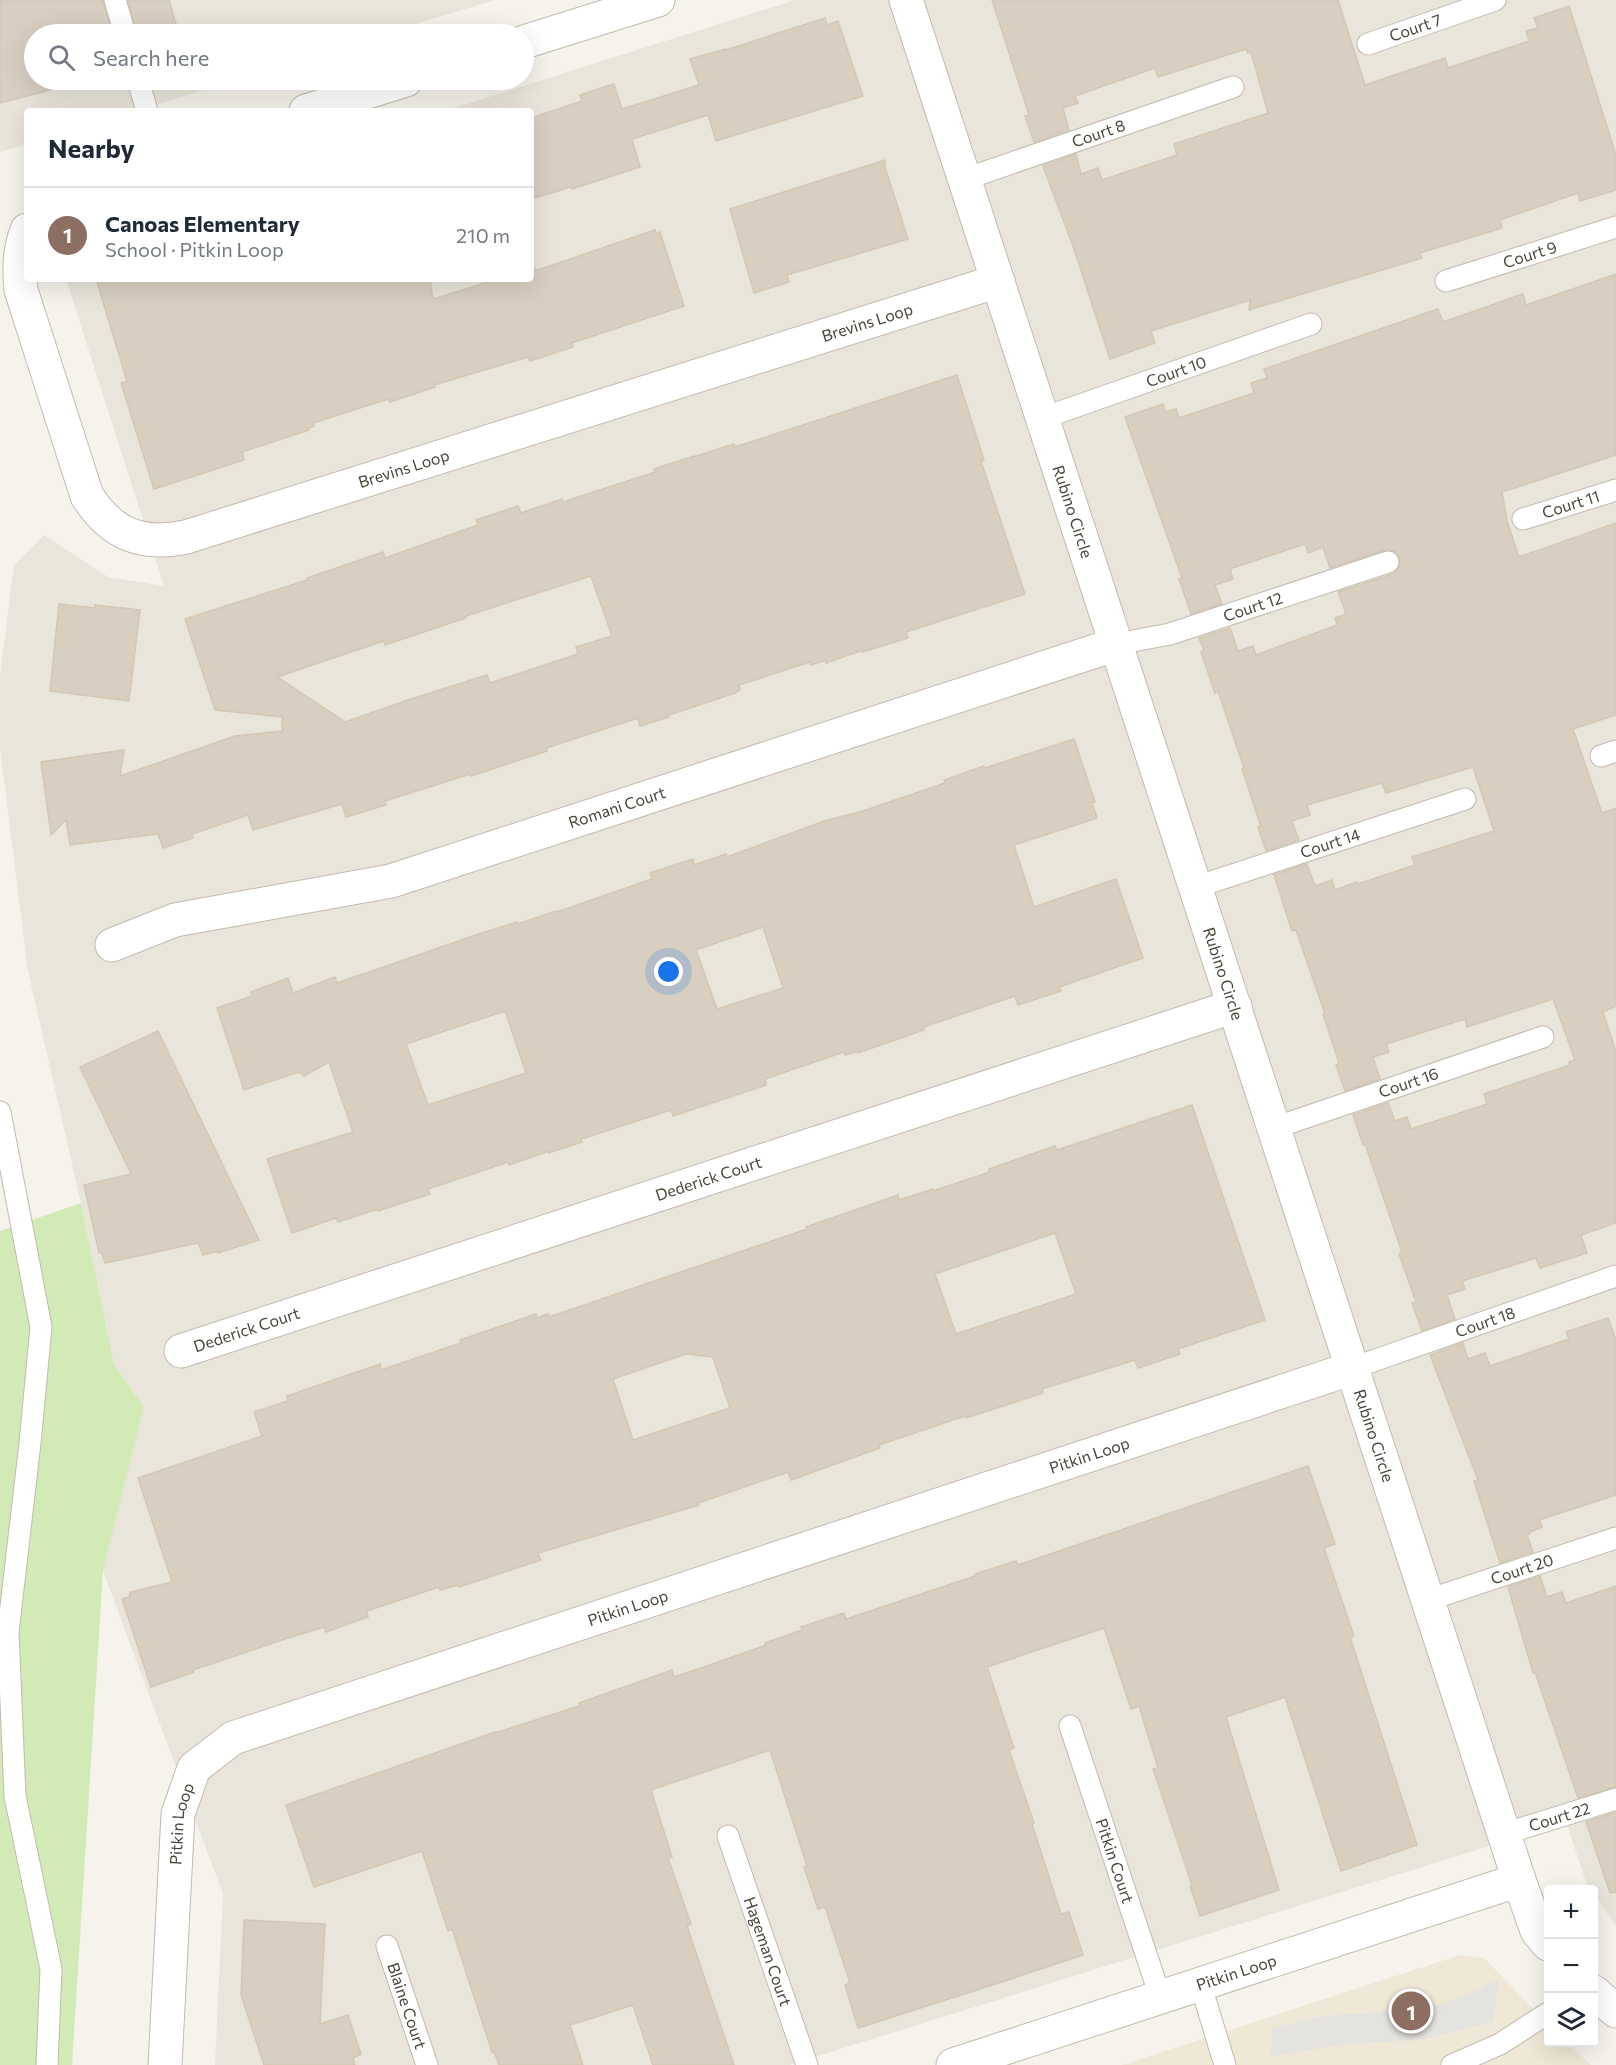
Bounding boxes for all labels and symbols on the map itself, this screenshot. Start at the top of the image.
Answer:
street label: Court 7 [1386,9,1444,45]
street label: Court 8 [1069,115,1127,151]
street label: Court 9 [1501,236,1559,271]
street label: Brevins Loop [819,299,915,345]
street label: Court 10 [1143,352,1209,390]
street label: Brevins Loop [356,445,451,491]
street label: Rubino Circle [1049,462,1097,560]
street label: Court 11 [1539,486,1602,522]
street label: Court 12 [1220,588,1285,625]
street label: Romani Court [566,782,668,831]
street label: Court 14 [1297,824,1363,861]
street label: Rubino Circle [1200,925,1248,1022]
your location [654,957,683,986]
street label: Court 16 [1376,1063,1441,1101]
street label: Dederick Court [653,1152,764,1204]
street label: Court 18 [1453,1302,1517,1341]
street label: Dederick Court [191,1303,302,1355]
street label: Rubino Circle [1351,1387,1399,1484]
street label: Pitkin Loop [1046,1433,1132,1477]
street label: Court 20 [1488,1549,1556,1588]
street label: Pitkin Loop [585,1585,670,1629]
street label: Pitkin Loop [165,1780,197,1866]
street label: Court 22 [1526,1798,1592,1835]
street label: Pitkin Court [1092,1816,1138,1906]
street label: Hageman Court [741,1894,796,2009]
street label: Pitkin Loop [1193,1950,1279,1994]
street label: Blaine Court [384,1960,431,2052]
pin: 1 [1392,1988,1430,2034]

